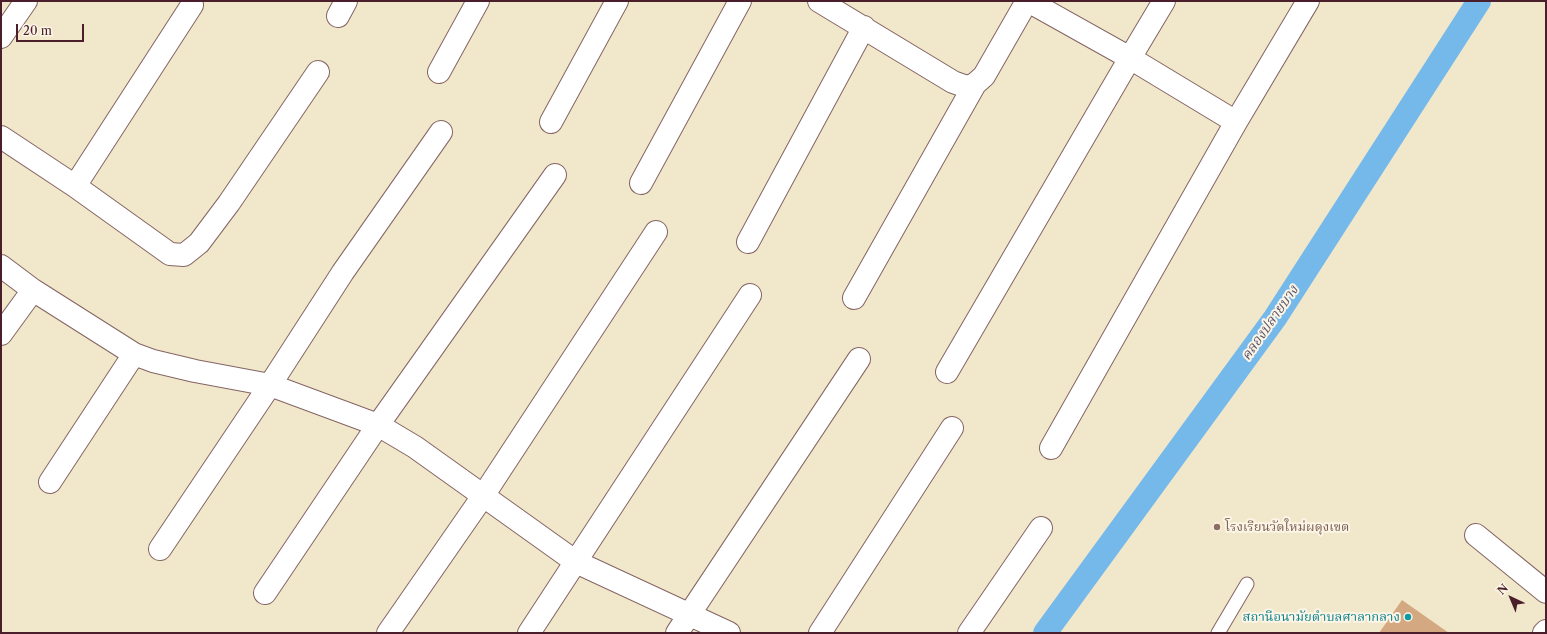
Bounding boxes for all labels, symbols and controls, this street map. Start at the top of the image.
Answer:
scale bar [18,16,86,42]
text: 20 m [23,23,52,38]
water label: คลองปลายบาง [1238,282,1302,364]
place label: โรงเรียนวัดใหม่ผดุงเขต [1225,519,1349,535]
marker: โรงเรียนวัดใหม่ผดุงเขต [1212,522,1222,532]
north arrow [1491,578,1531,618]
text: N [1494,581,1511,598]
place label: สถานีอนามัยตำบลศาลากลาง [1243,609,1400,625]
marker: สถานีอนามัยตำบลศาลากลาง [1403,612,1413,622]

